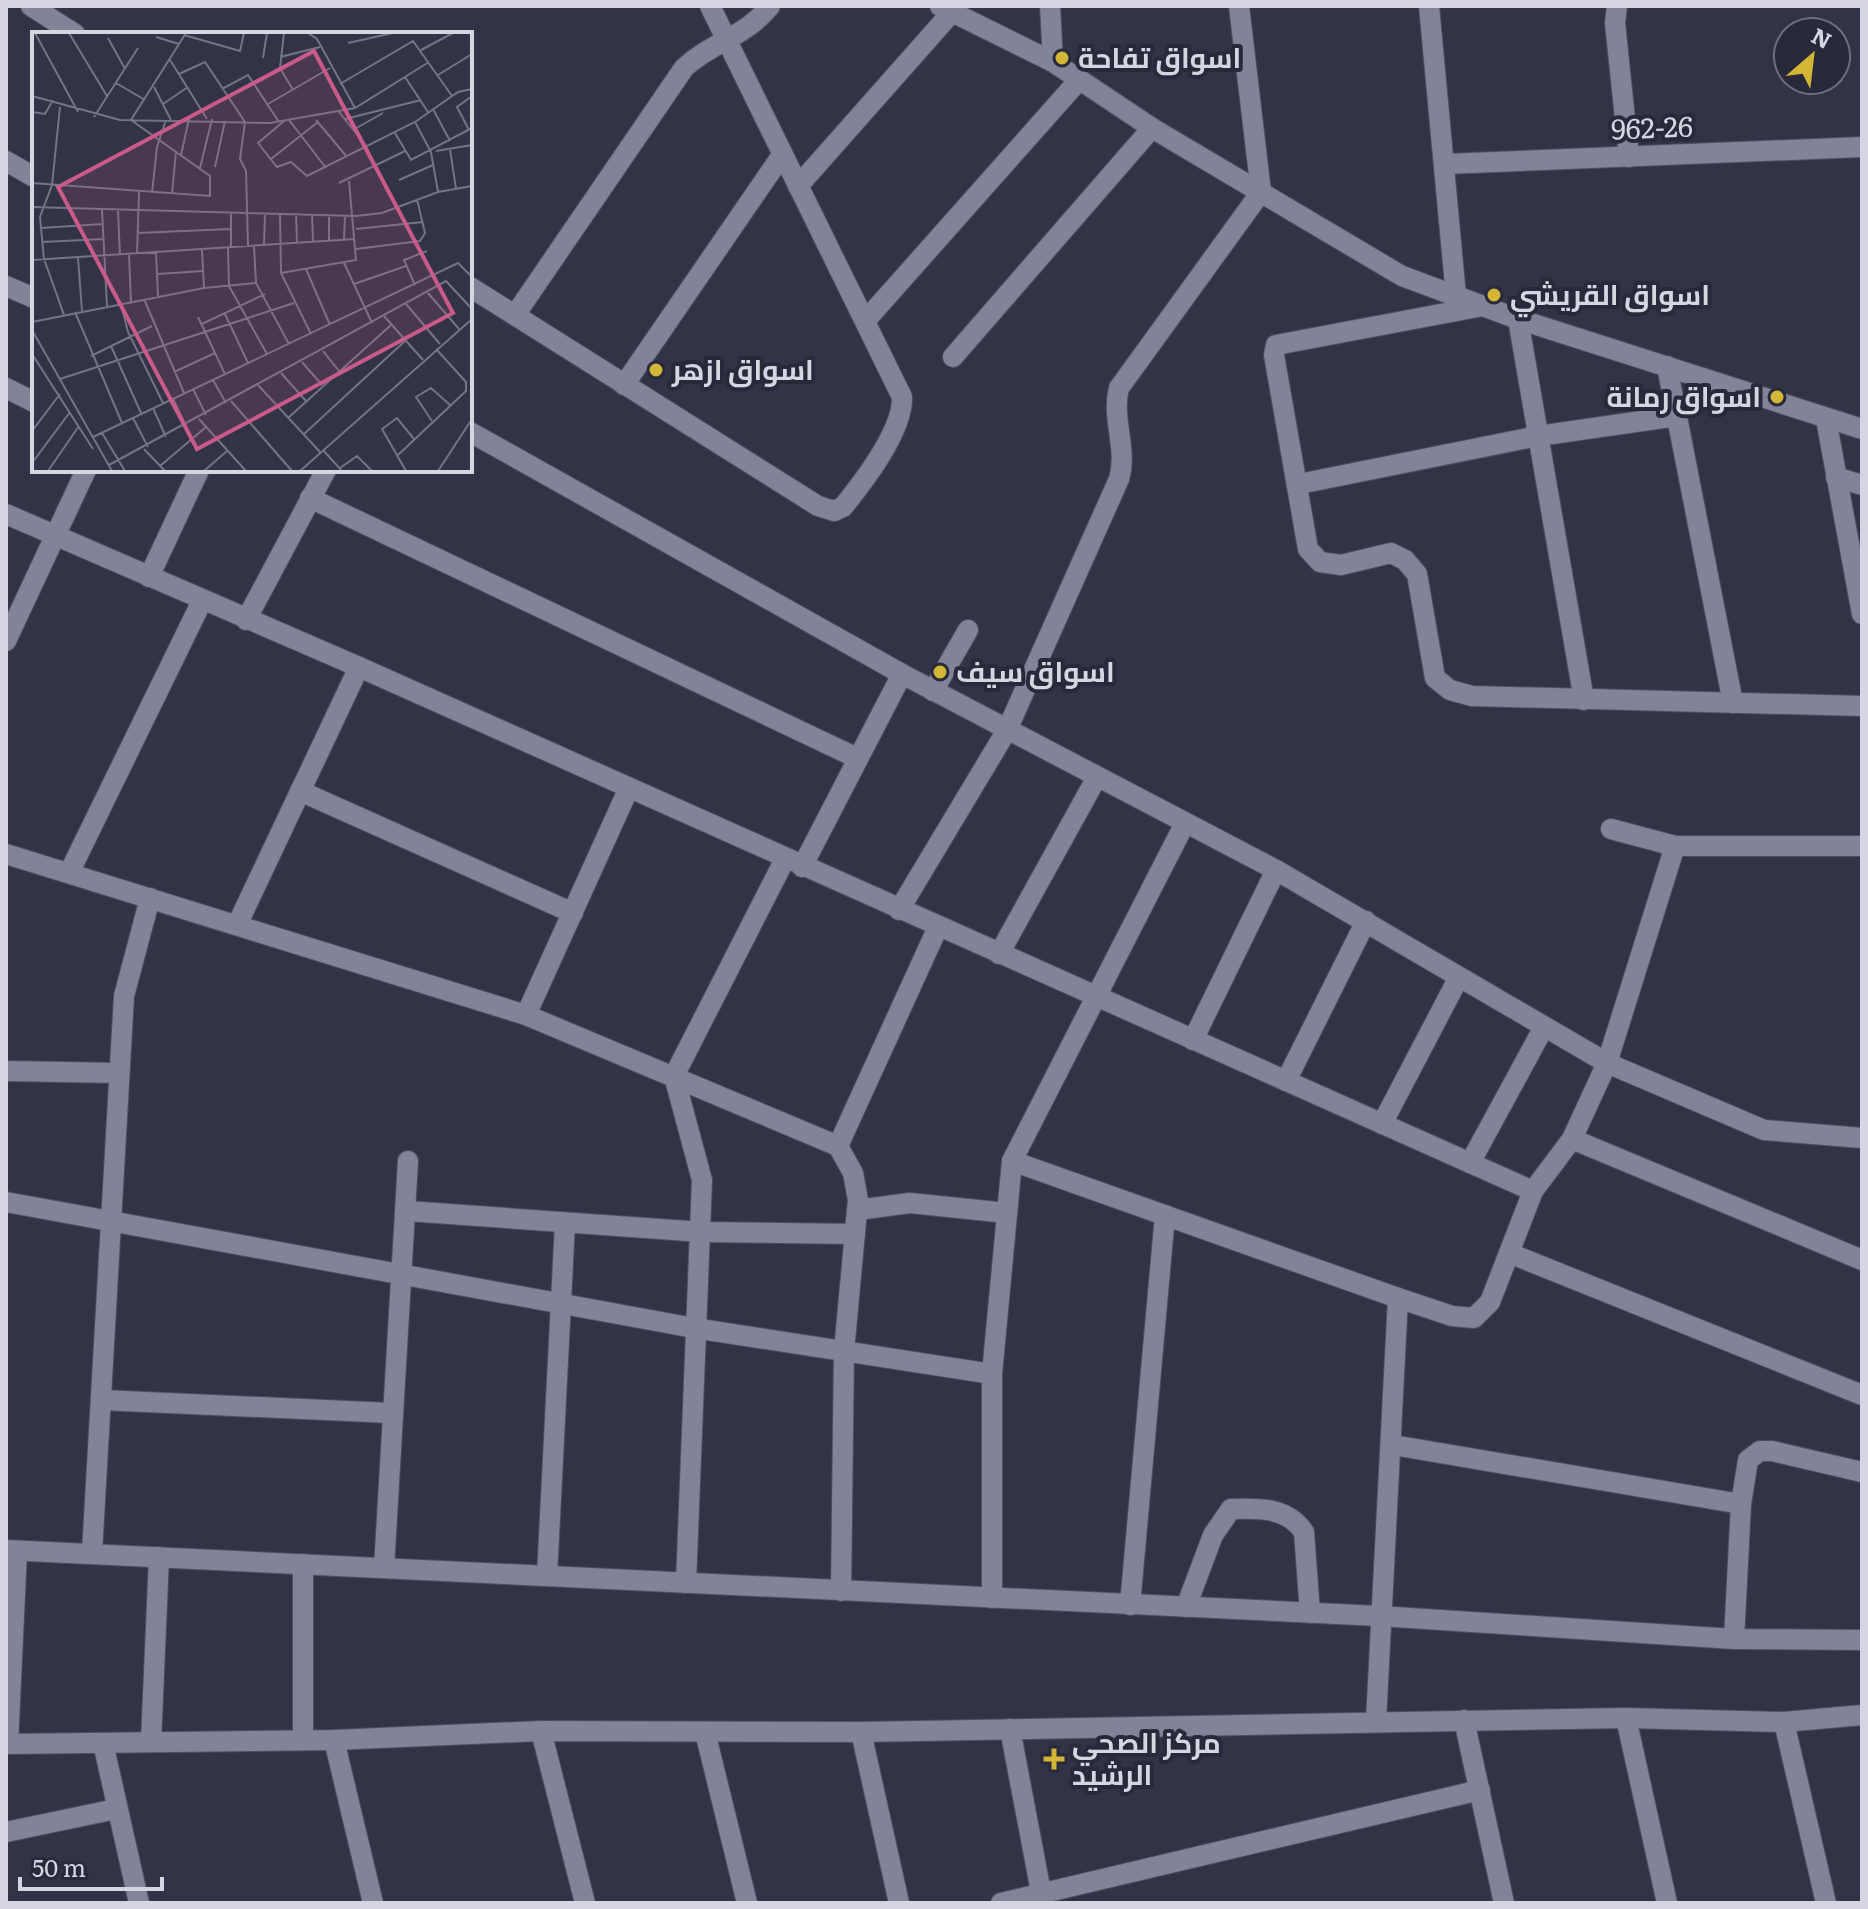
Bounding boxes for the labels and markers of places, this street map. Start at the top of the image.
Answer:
place label: اسواق تفاحة [1078,35,1241,77]
marker: اسواق تفاحة [1053,49,1071,67]
place label: اسواق القريشي [1510,272,1710,318]
marker: اسواق القريشي [1485,286,1503,304]
place label: اسواق ازهر [671,347,814,389]
marker: اسواق ازهر [647,361,665,379]
place label: اسواق رمانة [1606,374,1761,416]
marker: اسواق رمانة [1768,388,1786,406]
place label: اسواق سيف [956,649,1115,691]
marker: اسواق سيف [931,663,949,681]
place label: مركز الصحي الرشيد [1072,1720,1221,1794]
marker: مركز الصحي الرشيد [1043,1748,1065,1770]

